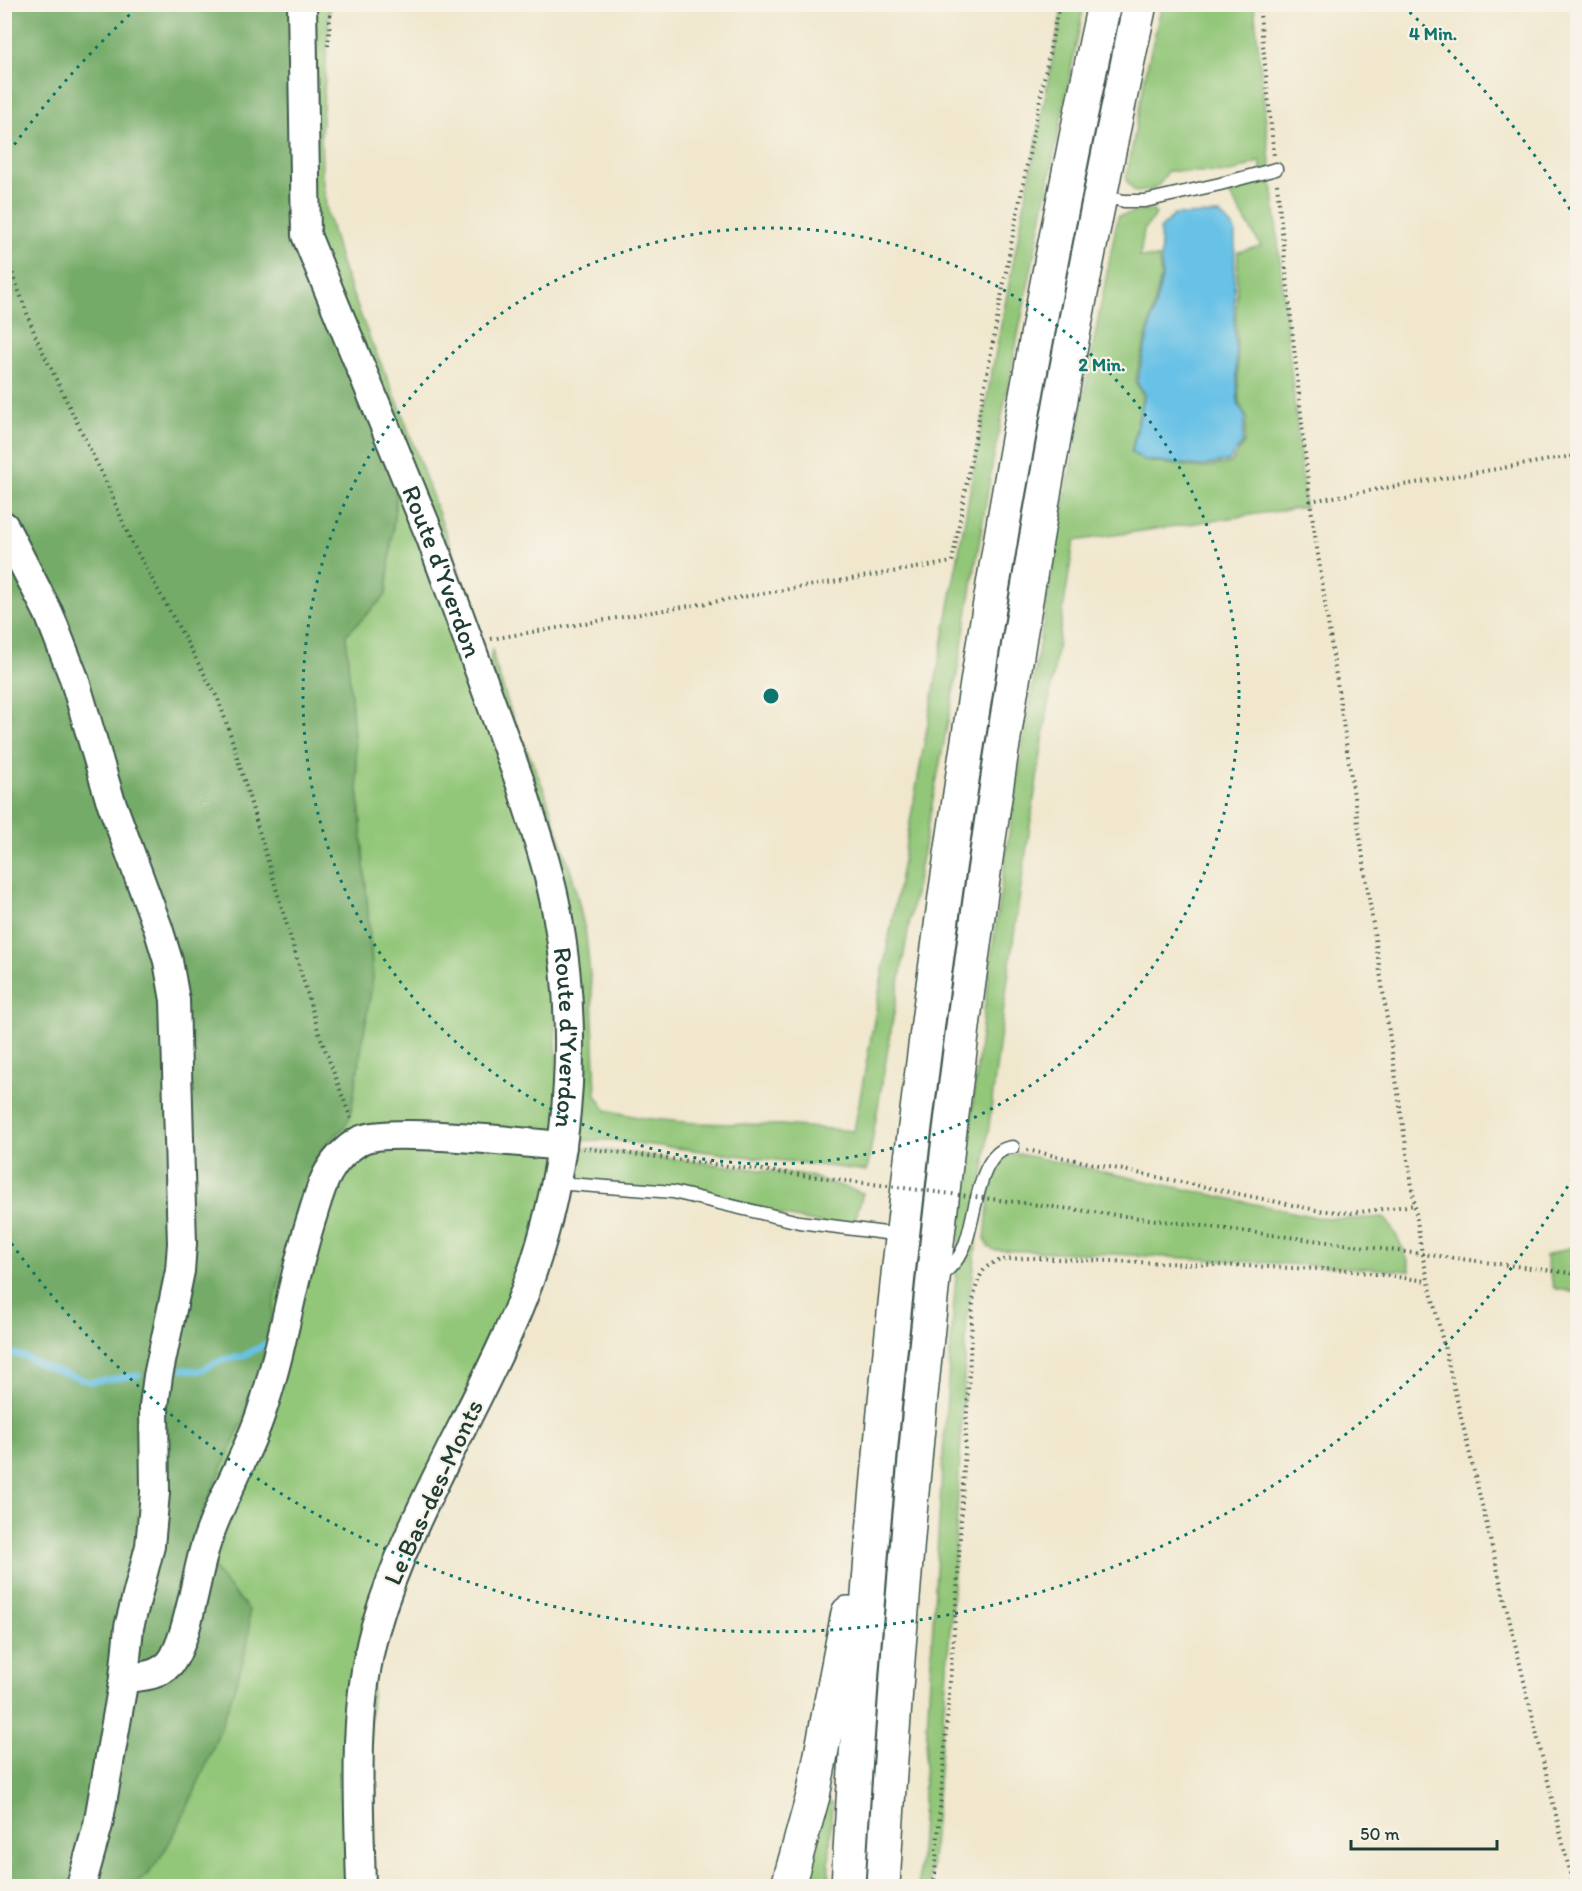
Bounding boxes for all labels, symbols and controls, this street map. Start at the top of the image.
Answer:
text: 4 Min. [1409,23,1457,45]
text: 2 Min. [1079,354,1125,376]
street label: Route d'Yverdon [395,481,489,662]
centre of rings [761,686,781,706]
street label: Route d'Yverdon [547,945,585,1130]
street label: Le Bas-des-Monts [376,1394,490,1590]
scale bar [1351,1813,1496,1851]
text: 50 m [1360,1823,1400,1845]

